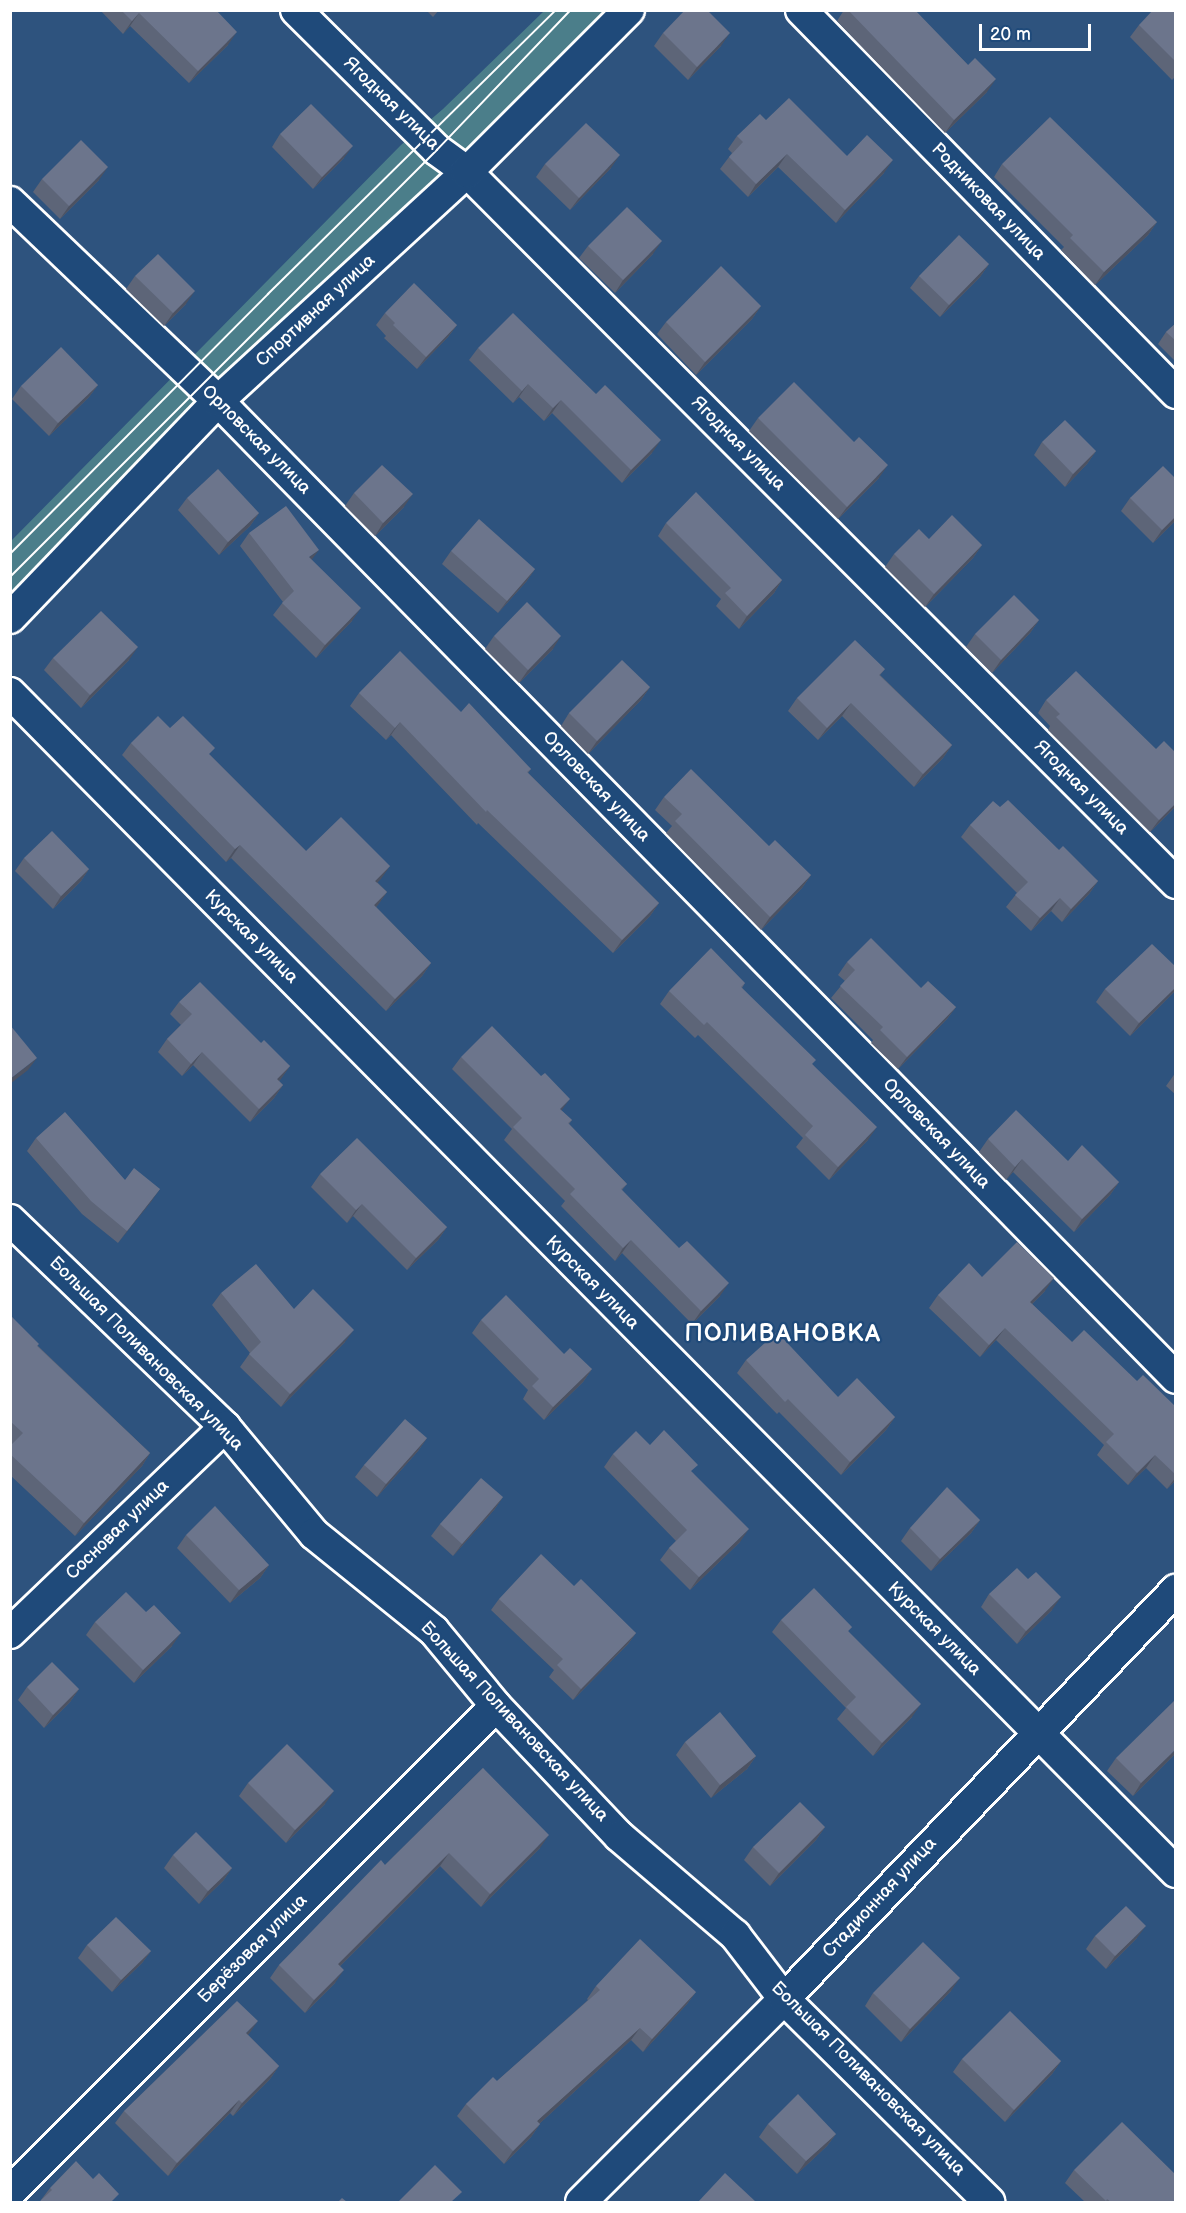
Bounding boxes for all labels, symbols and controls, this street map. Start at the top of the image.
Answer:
scale bar [982,12,1094,50]
text: 20 m [990,24,1031,45]
street label: Ягодная улица [339,53,443,155]
street label: Родниковая улица [926,139,1050,265]
street label: Спортивная улица [252,250,380,372]
street label: Орловская улица [197,381,315,499]
street label: Ягодная улица [686,392,790,496]
street label: Орловская улица [538,727,654,847]
street label: Ягодная улица [1029,736,1133,840]
street label: Курская улица [200,886,302,988]
street label: Орловская улица [878,1074,994,1194]
street label: Курская улица [541,1232,643,1334]
street label: Большая Поливановская улица [44,1252,248,1456]
district label: ПОЛИВАНОВКА [685,1320,881,1348]
street label: Сосновая улица [62,1475,174,1585]
street label: Курская улица [883,1578,985,1680]
street label: Большая Поливановская улица [416,1618,612,1826]
street label: Стадионная улица [819,1833,941,1963]
street label: Берёзовая улица [194,1890,312,2008]
street label: Большая Поливановская улица [766,1977,970,2181]

